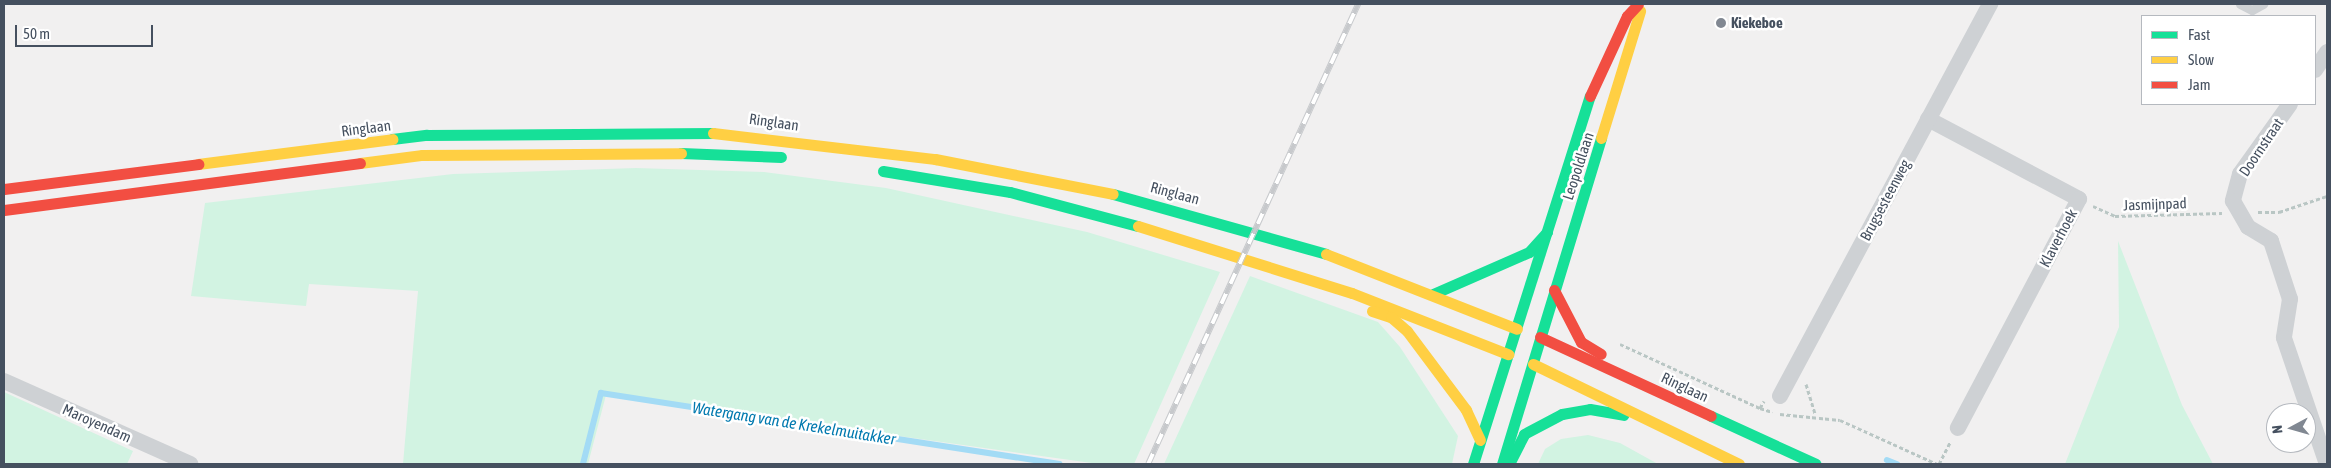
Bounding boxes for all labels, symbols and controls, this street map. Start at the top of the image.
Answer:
place label: Kiekeboe [1731,14,1783,32]
scale bar [18,15,155,47]
legend [2141,15,2316,105]
marker: Kiekeboe [1715,17,1727,29]
text: 50 m [23,25,50,42]
text: Fast [2188,26,2210,43]
text: Slow [2188,51,2214,68]
text: Jam [2188,76,2211,93]
street label: Ringlaan [748,110,800,134]
street label: Doornstraat [2235,115,2287,179]
street label: Ringlaan [340,116,392,140]
street label: Leopoldlaan [1559,130,1597,202]
street label: Brugsesteenweg [1856,156,1914,244]
street label: Ringlaan [1149,178,1201,208]
street label: Jasmijnpad [2123,194,2187,214]
street label: Klaverhoek [2035,206,2081,270]
street label: Ringlaan [1659,368,1711,406]
water label: Watergang van de Krekelmuitakker [691,397,897,449]
street label: Maroyendam [60,400,134,446]
north arrow [2266,403,2316,453]
text: N [2269,425,2285,434]

